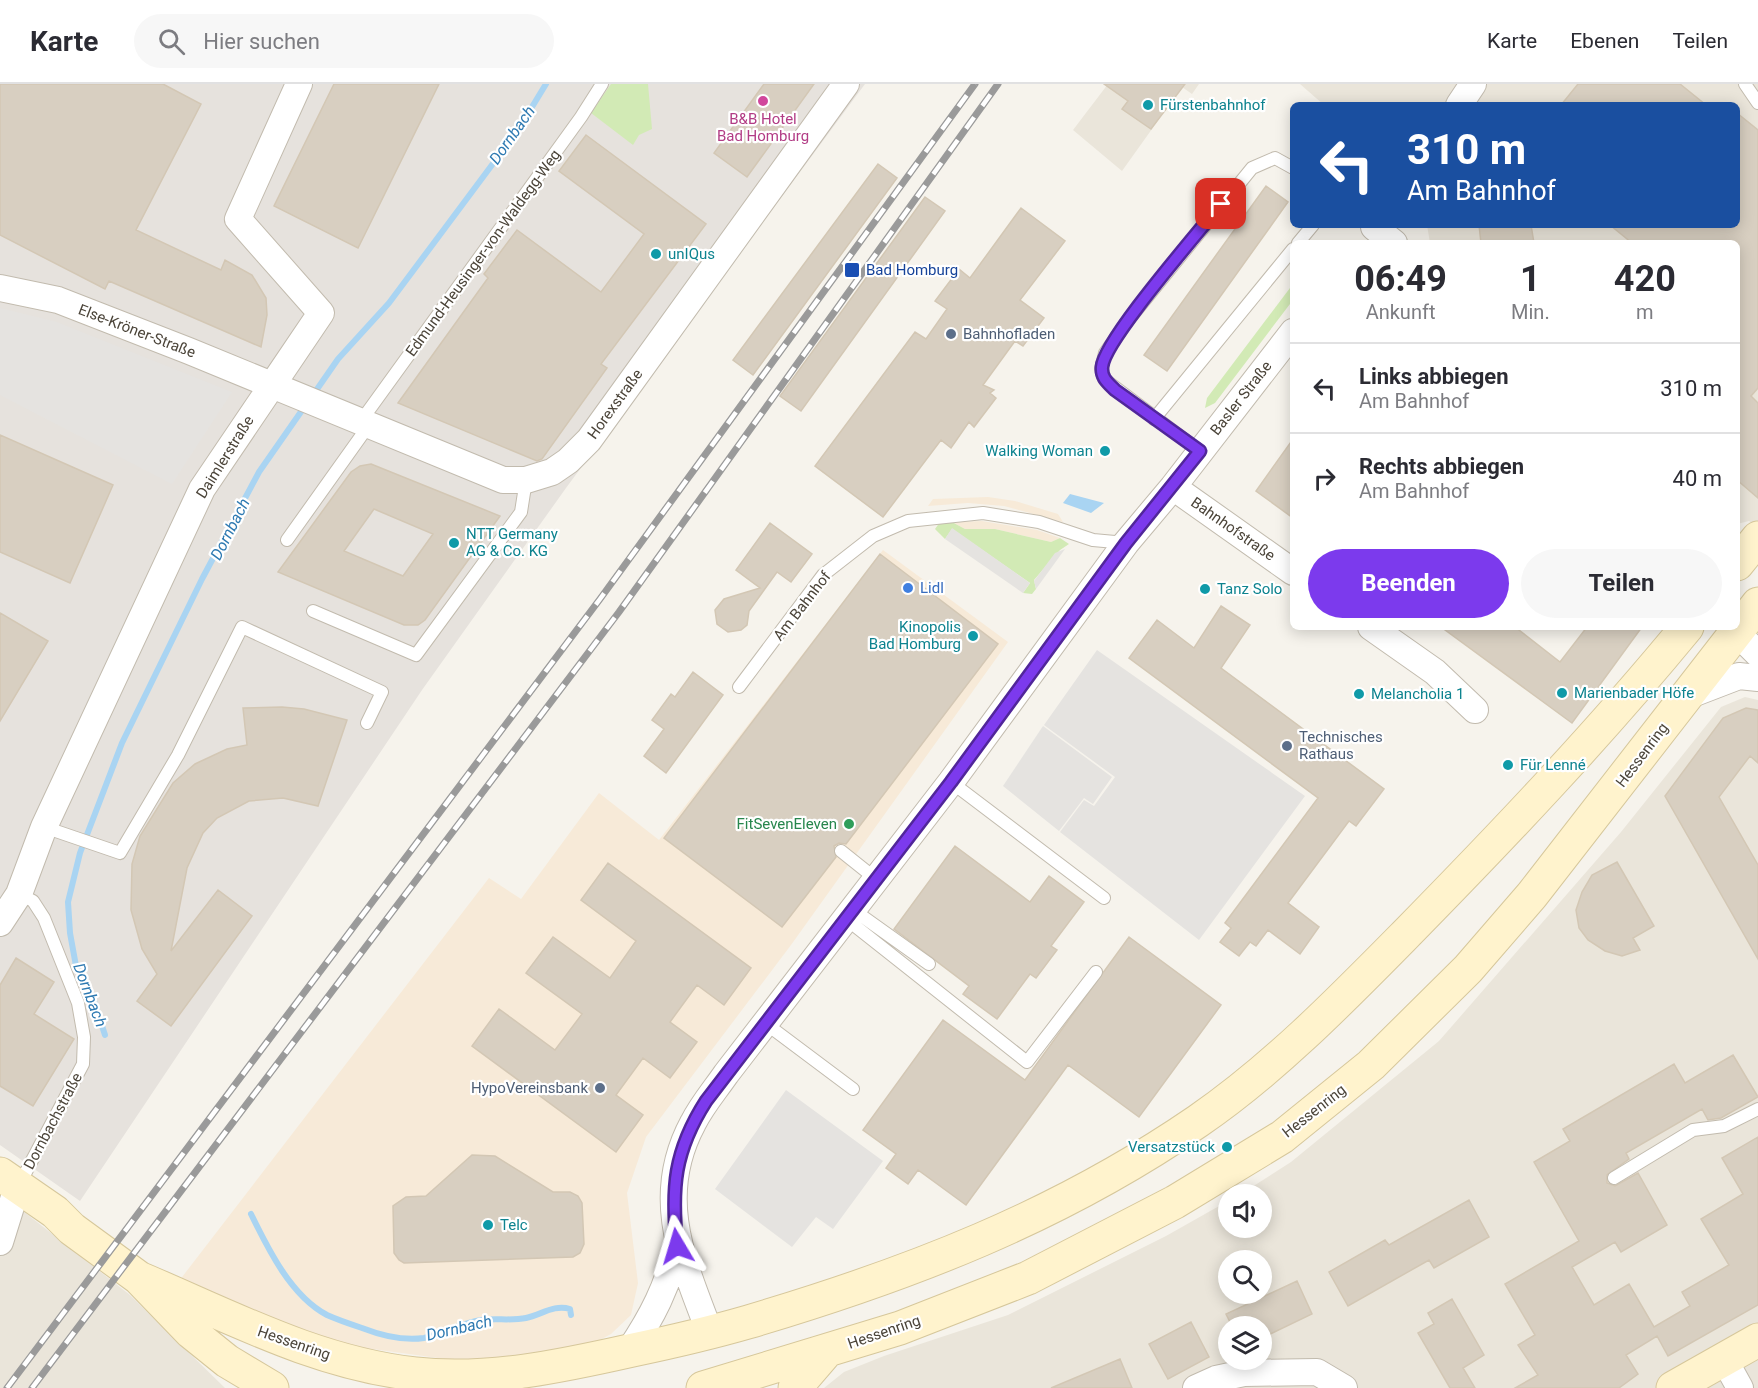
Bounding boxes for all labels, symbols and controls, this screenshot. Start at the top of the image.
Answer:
search box [134,14,554,68]
text: Karte [30,25,98,58]
icon: search [155,25,188,58]
text: Hier suchen [203,29,320,54]
text: Karte [1487,29,1537,53]
text: Ebenen [1570,29,1639,53]
text: Teilen [1672,29,1728,53]
marker: B&B Hotel Bad Homburg [756,94,770,108]
place label: Fürstenbahnhof [1160,96,1266,114]
marker: Fürstenbahnhof [1141,98,1155,112]
water label: Dornbach [485,102,539,168]
place label: B&B Hotel Bad Homburg [717,110,809,145]
text: 310 m [1407,125,1526,174]
icon: left [1308,126,1386,204]
street label: Edmund-Heusinger-von-Waldegg-Weg [402,146,564,360]
text: Am Bahnhof [1407,175,1556,207]
pin [1195,178,1246,229]
icon: arrive [1204,187,1237,220]
place label: unIQus [668,245,715,263]
marker: unIQus [649,247,663,261]
text: 06:49 [1354,258,1447,300]
text: 1 [1520,258,1541,300]
text: 420 [1614,258,1676,300]
marker: Bad Homburg [843,261,861,279]
place label: Bad Homburg [866,261,958,279]
street label: Else-Kröner-Straße [76,300,198,362]
text: Ankunft [1366,300,1435,324]
text: Min. [1511,300,1550,324]
text: m [1636,300,1654,324]
place label: Bahnhofladen [963,325,1055,343]
marker: Bahnhofladen [944,327,958,341]
street label: Basler Straße [1206,357,1276,439]
text: Links abbiegen [1359,364,1509,389]
street label: Horexstraße [584,365,646,442]
icon: left [1308,372,1341,405]
text: 310 m [1660,376,1722,401]
text: Am Bahnhof [1359,389,1469,413]
street label: Daimlerstraße [192,412,258,502]
place label: Walking Woman [985,442,1093,460]
marker: Walking Woman [1098,444,1112,458]
text: Rechts abbiegen [1359,454,1524,479]
icon: right [1308,462,1341,495]
text: 40 m [1673,466,1722,491]
text: Am Bahnhof [1359,479,1469,503]
street label: Bahnhofstraße [1187,493,1279,565]
water label: Dornbach [206,495,254,563]
place label: NTT Germany AG & Co. KG [466,525,558,560]
marker: NTT Germany AG & Co. KG [447,536,461,550]
button: Beenden [1308,549,1509,618]
button: Teilen [1521,549,1722,618]
street label: Am Bahnhof [769,567,835,644]
place label: Lidl [920,579,944,597]
place label: Tanz Solo [1217,580,1282,598]
marker: Lidl [901,581,915,595]
marker: Tanz Solo [1198,582,1212,596]
place label: Kinopolis Bad Homburg [869,618,961,653]
marker: Kinopolis Bad Homburg [966,629,980,643]
place label: Marienbader Höfe [1574,684,1694,702]
place label: Melancholia 1 [1371,685,1464,703]
marker: Marienbader Höfe [1555,686,1569,700]
marker: Melancholia 1 [1352,687,1366,701]
street label: Hessenring [1612,719,1672,791]
place label: Technisches Rathaus [1299,728,1383,763]
marker: Technisches Rathaus [1280,739,1294,753]
place label: Für Lenné [1520,756,1586,774]
marker: Für Lenné [1501,758,1515,772]
place label: FitSevenEleven [737,815,837,833]
marker: FitSevenEleven [842,817,856,831]
water label: Dornbach [69,960,111,1030]
street label: Dornbachstraße [20,1070,86,1172]
place label: HypoVereinsbank [471,1079,588,1097]
marker: HypoVereinsbank [593,1081,607,1095]
street label: Hessenring [1279,1081,1349,1141]
place label: Versatzstück [1128,1138,1215,1156]
marker: Versatzstück [1220,1140,1234,1154]
map controls [1218,1184,1272,1370]
button: sound [1218,1184,1272,1238]
position arrow [645,1214,709,1278]
place label: Telc [500,1216,528,1234]
marker: Telc [481,1218,495,1232]
button: search [1218,1250,1272,1304]
water label: Dornbach [424,1311,494,1345]
street label: Hessenring [845,1311,923,1353]
button: layers [1218,1316,1272,1370]
street label: Hessenring [255,1322,333,1364]

